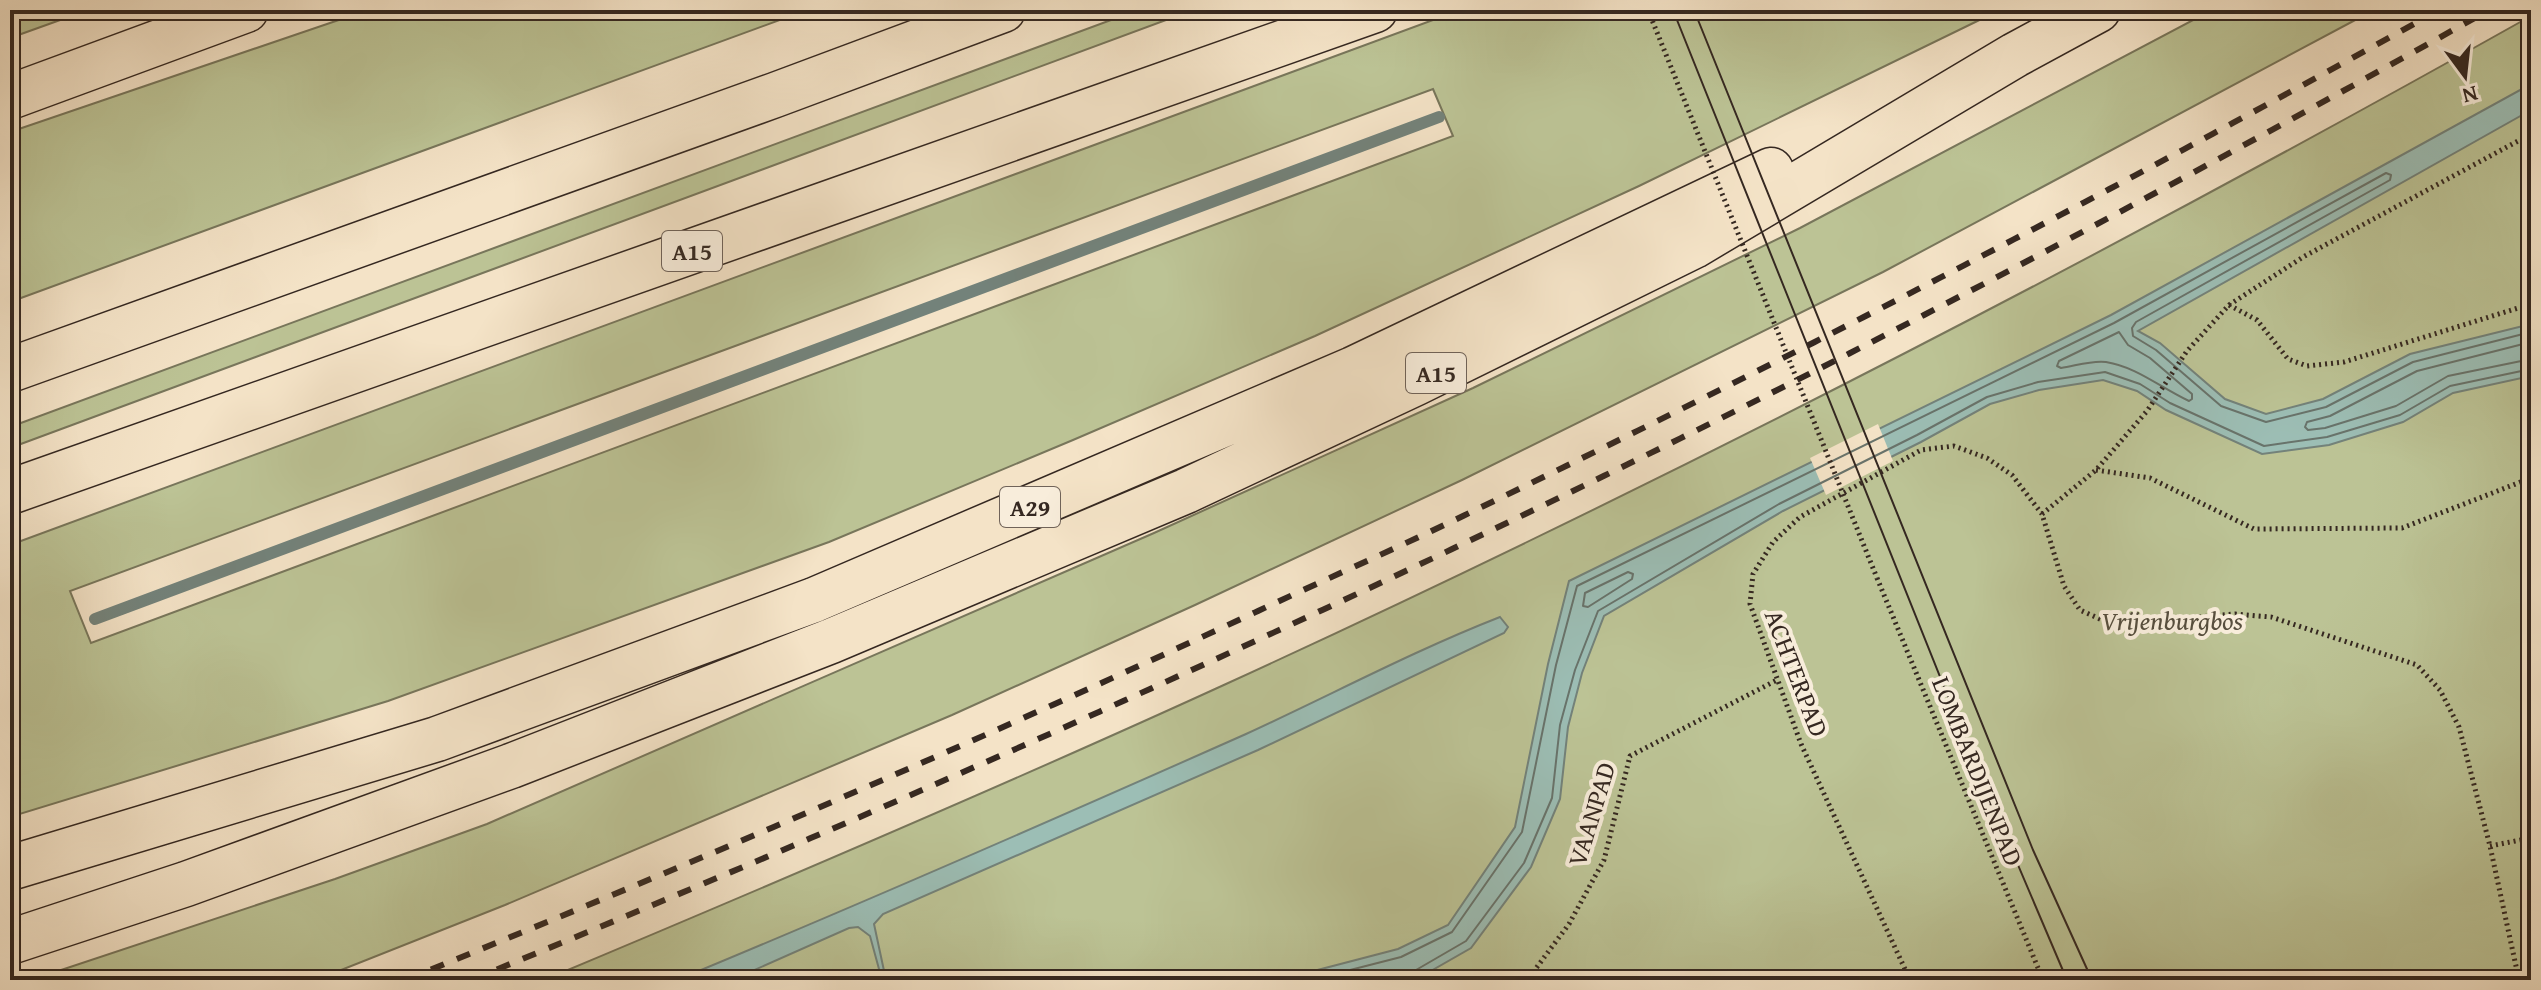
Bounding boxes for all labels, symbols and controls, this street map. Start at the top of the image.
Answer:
north arrow [2425,36,2505,116]
text: N [2459,78,2481,113]
road number: A15 [662,231,722,271]
road number: A15 [1406,353,1466,393]
road number: A29 [1000,487,1060,527]
park label: Vrijenburgbos [2101,601,2244,640]
street label: ACHTERPAD [1755,604,1839,742]
street label: LOMBARDIJENPAD [1922,670,2034,872]
street label: VAANPAD [1557,757,1625,871]

